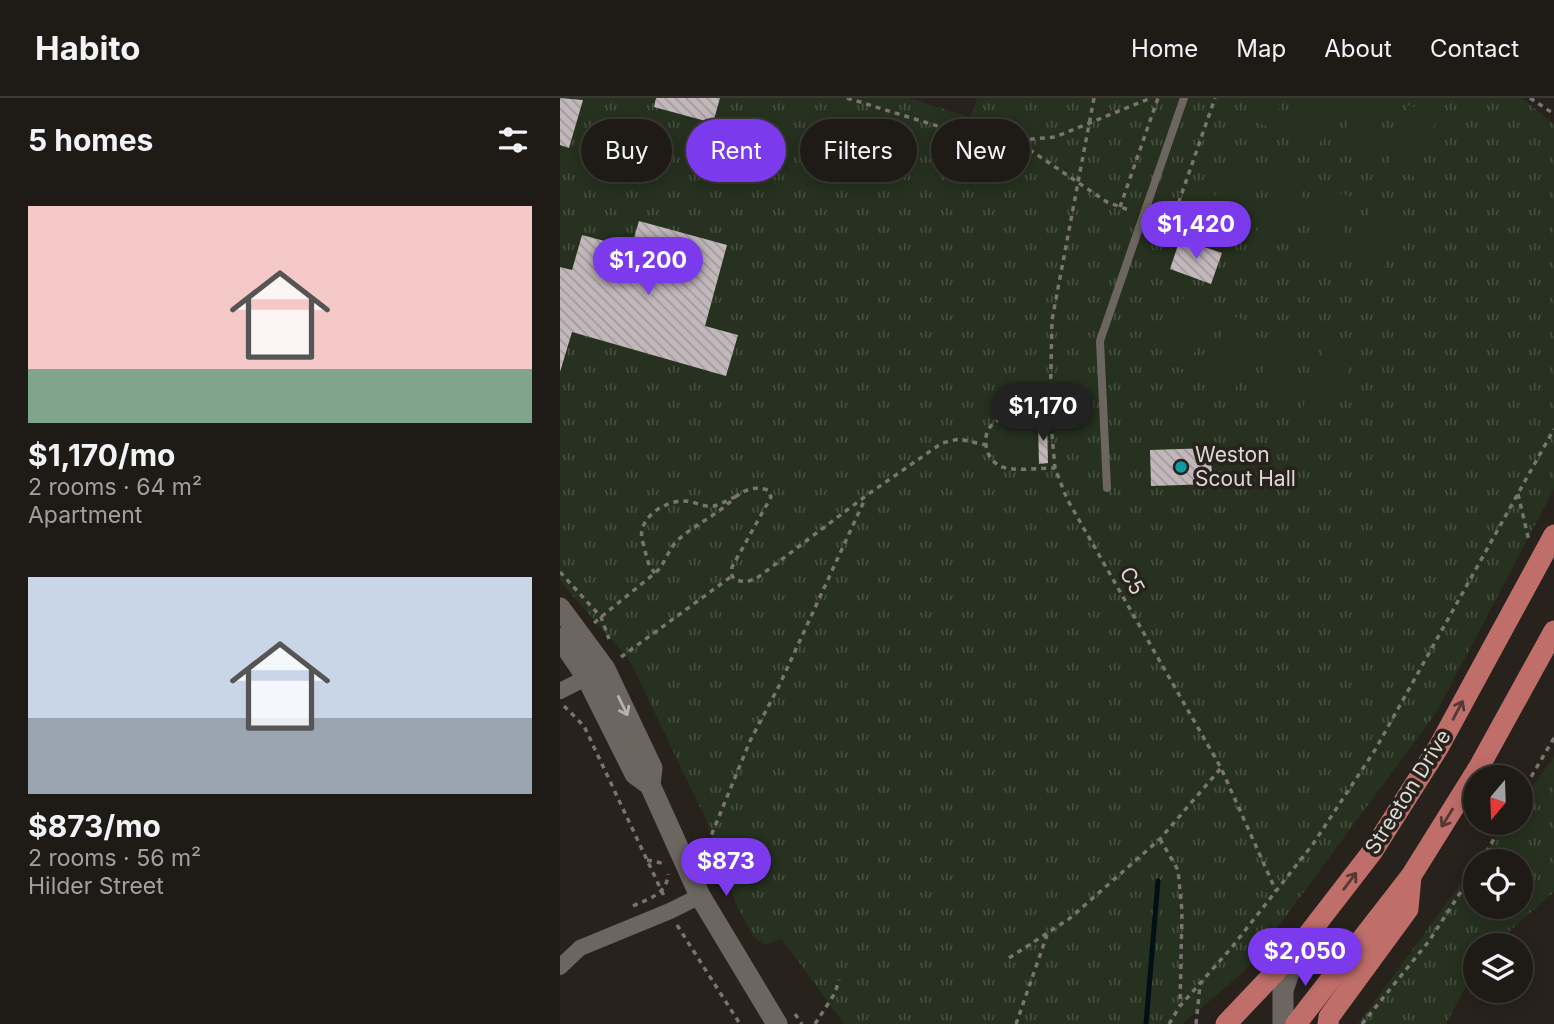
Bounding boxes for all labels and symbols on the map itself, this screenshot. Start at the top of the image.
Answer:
pin: $1,420 [1139,202,1253,261]
pin: $1,200 [591,238,705,297]
pin: $1,170 [986,384,1100,443]
place label: Weston Scout Hall [1195,442,1296,491]
marker: Weston Scout Hall [1173,459,1189,475]
street label: C5 [1115,562,1150,599]
one-way arrow [616,695,630,716]
one-way arrow [1452,700,1465,721]
street label: Streeton Drive [1359,725,1456,859]
north arrow [1463,765,1533,835]
one-way arrow [1440,808,1455,827]
pin: $873 [685,838,767,898]
one-way arrow [1342,873,1357,891]
pin: $2,050 [1248,928,1362,988]

